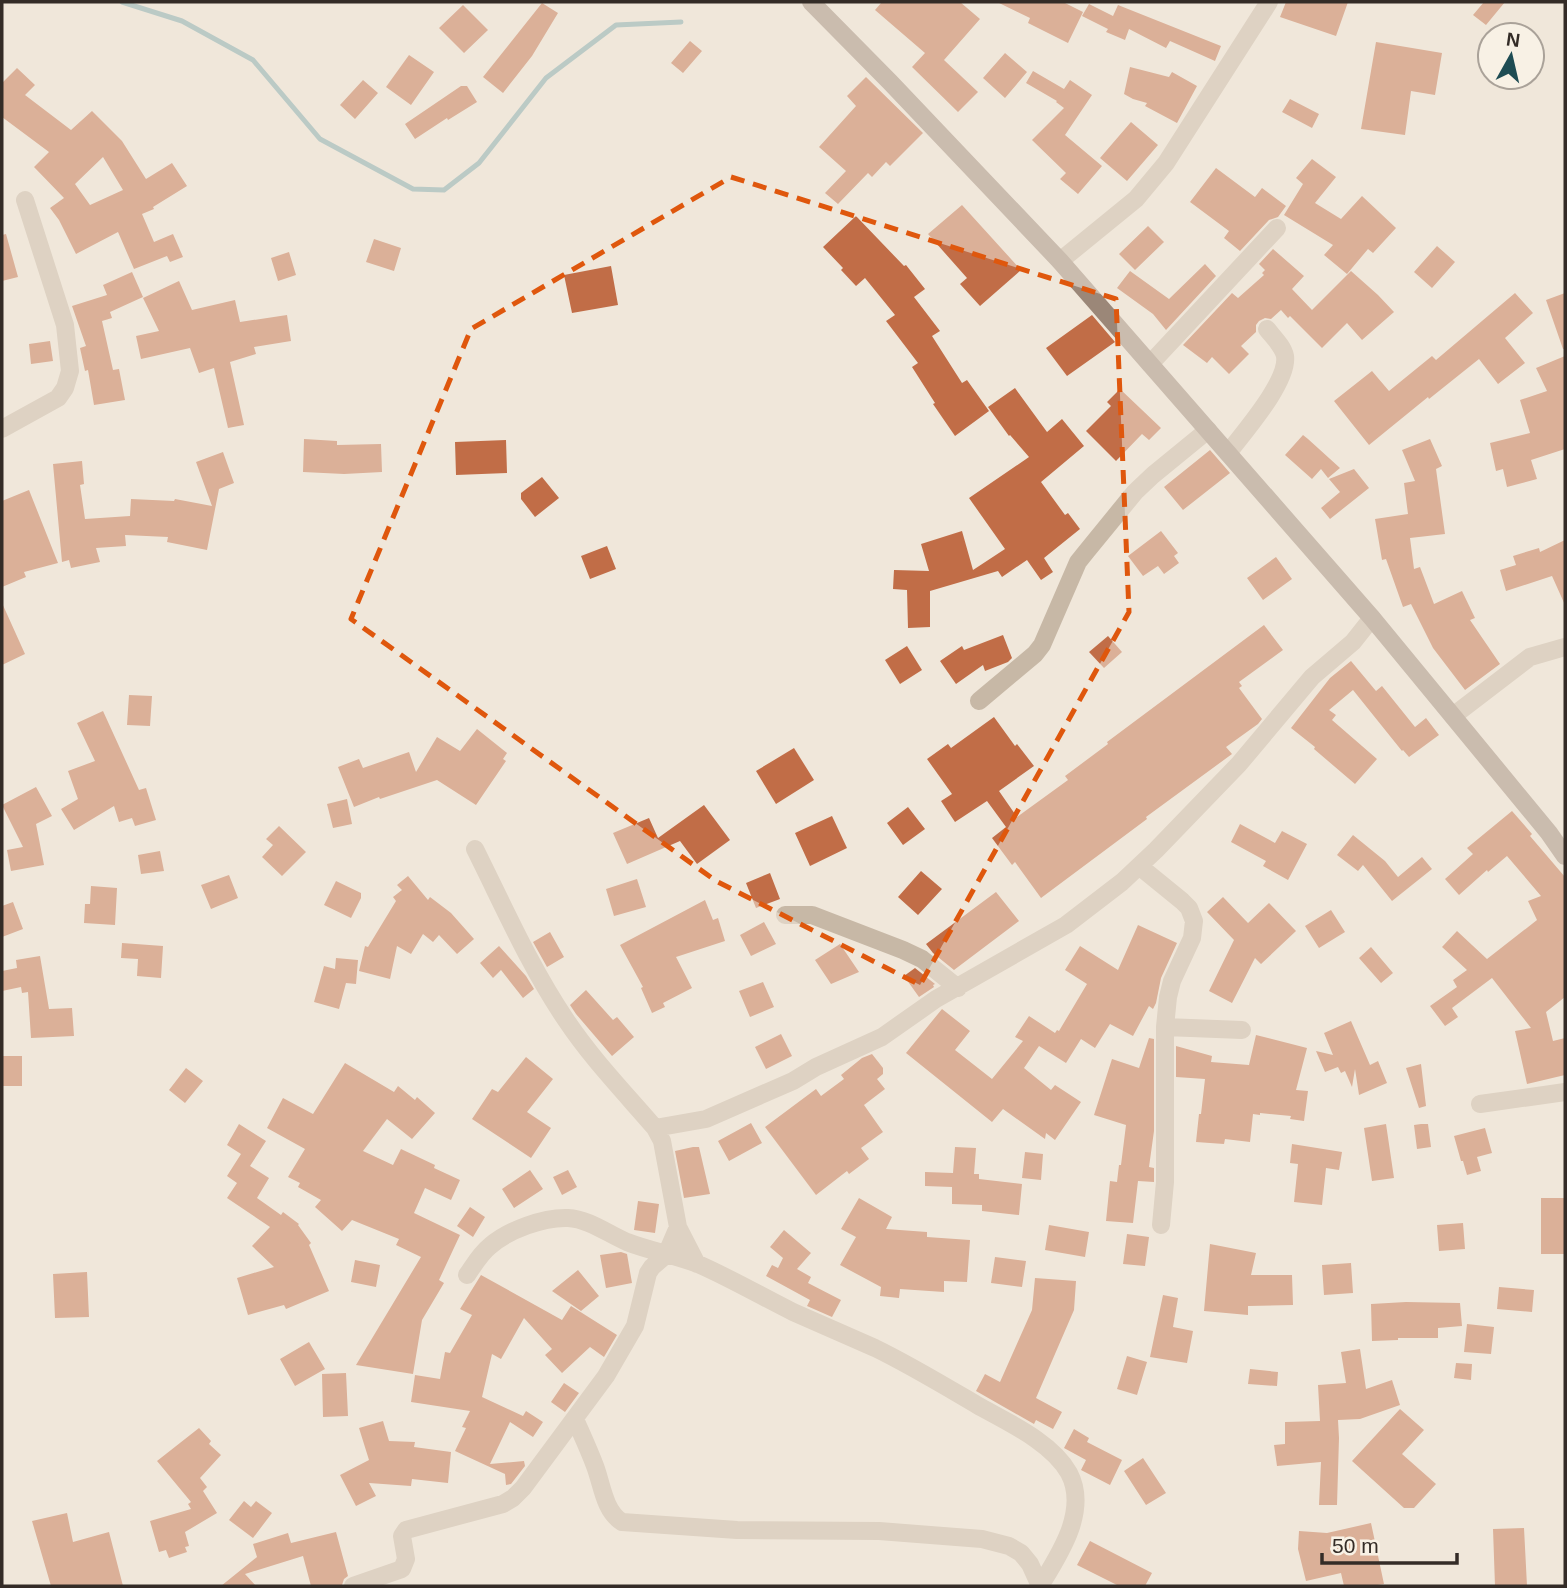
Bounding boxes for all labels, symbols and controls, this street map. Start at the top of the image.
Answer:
north arrow [1476,21,1546,91]
text: N [1505,28,1522,51]
scale bar [1322,1522,1457,1566]
text: 50 m [1332,1534,1379,1557]

